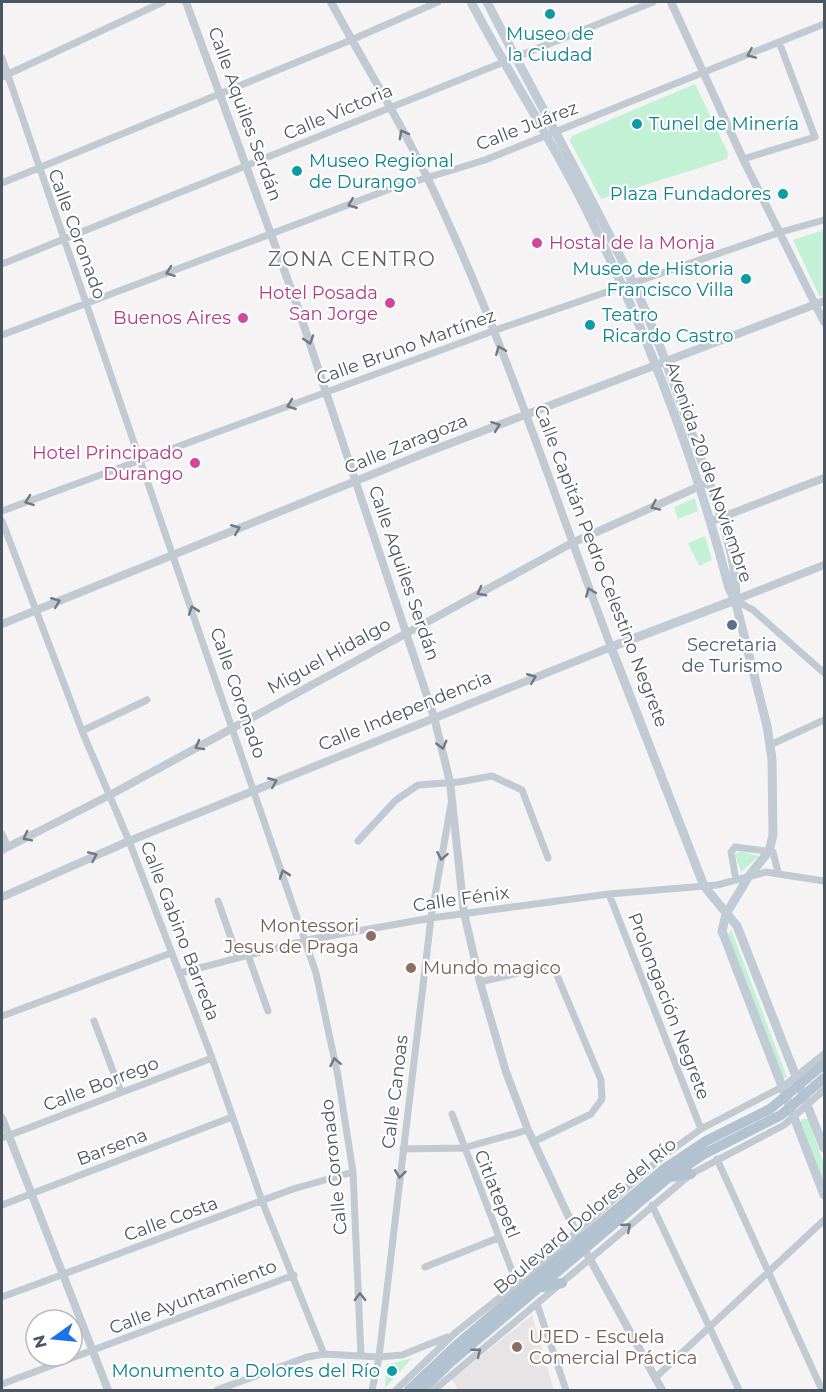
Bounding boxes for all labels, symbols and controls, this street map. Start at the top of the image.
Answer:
marker: Museo de la Ciudad [543,7,557,21]
place label: Museo de la Ciudad [506,23,594,66]
street label: Calle Aquiles Serdán [203,24,287,204]
one-way arrow [746,46,757,58]
street label: Calle Victoria [280,79,396,145]
street label: Calle Juárez [473,97,581,155]
place label: Tunel de Minería [649,113,799,135]
marker: Tunel de Minería [630,117,644,131]
one-way arrow [399,130,410,141]
place label: Museo Regional de Durango [309,150,454,193]
marker: Museo Regional de Durango [290,164,304,178]
street label: Calle Coronado [43,166,111,302]
place label: Plaza Fundadores [610,183,771,205]
marker: Plaza Fundadores [776,187,790,201]
one-way arrow [348,197,359,209]
place label: Hostal de la Monja [549,232,715,254]
marker: Hostal de la Monja [530,236,544,250]
district label: ZONA CENTRO [268,247,436,271]
place label: Museo de Historia Francisco Villa [572,258,734,301]
one-way arrow [165,265,176,278]
marker: Museo de Historia Francisco Villa [739,272,753,286]
place label: Hotel Posada San Jorge [258,282,378,325]
marker: Hotel Posada San Jorge [383,296,397,310]
street label: Calle Bruno Martínez [313,304,499,390]
place label: Teatro Ricardo Castro [602,304,733,347]
place label: Buenos Aires [113,307,231,329]
marker: Buenos Aires [236,311,250,325]
marker: Teatro Ricardo Castro [583,318,597,332]
one-way arrow [301,334,314,345]
one-way arrow [495,346,508,356]
street label: Avenida 20 de Noviembre [661,359,757,585]
one-way arrow [286,398,297,411]
street label: Calle Capitán Pedro Celestino Negrete [529,402,673,730]
street label: Calle Zaragoza [341,409,471,479]
one-way arrow [489,421,500,433]
place label: Hotel Principado Durango [32,442,183,485]
marker: Hotel Principado Durango [188,456,202,470]
street label: Calle Aquiles Serdán [364,483,444,663]
one-way arrow [24,493,35,506]
one-way arrow [651,498,662,510]
one-way arrow [230,524,241,536]
one-way arrow [476,585,487,596]
one-way arrow [585,587,598,598]
one-way arrow [49,597,60,609]
one-way arrow [188,605,201,616]
street label: Miguel Hidalgo [263,613,395,699]
marker: Secretaria de Turismo [725,618,739,632]
street label: Calle Coronado [205,625,271,761]
place label: Secretaria de Turismo [681,634,783,677]
street label: Calle Independencia [315,666,495,756]
one-way arrow [526,673,537,685]
one-way arrow [195,739,205,750]
one-way arrow [434,740,447,750]
one-way arrow [268,776,278,789]
one-way arrow [22,830,33,841]
street label: Calle Gabino Barreda [136,838,224,1024]
one-way arrow [436,851,448,860]
one-way arrow [87,852,98,864]
one-way arrow [279,869,292,880]
street label: Calle Fénix [411,881,511,917]
street label: Prolongación Negrete [623,909,715,1103]
place label: Montessori Jesus de Praga [223,915,359,958]
marker: Montessori Jesus de Praga [364,929,378,943]
place label: Mundo magico [423,957,561,979]
marker: Mundo magico [404,961,418,975]
street label: Calle Canoas [377,1034,413,1150]
street label: Calle Borrego [40,1052,162,1116]
one-way arrow [329,1057,342,1067]
street label: Calle Coronado [316,1098,352,1236]
street label: Barsena [74,1124,150,1170]
street label: Boulevard Dolores del Río [489,1133,681,1299]
street label: Citlatepetl [469,1147,525,1241]
one-way arrow [394,1169,407,1179]
street label: Calle Costa [121,1192,221,1246]
one-way arrow [620,1223,631,1234]
street label: Calle Ayuntamiento [106,1255,280,1339]
one-way arrow [354,1293,366,1302]
north arrow [24,1308,84,1368]
place label: UJED - Escuela Comercial Práctica [529,1326,697,1369]
text: N [29,1333,51,1350]
marker: UJED - Escuela Comercial Práctica [510,1340,524,1354]
one-way arrow [470,1348,481,1359]
place label: Monumento a Dolores del Río [111,1360,380,1382]
marker: Monumento a Dolores del Río [385,1364,399,1378]

